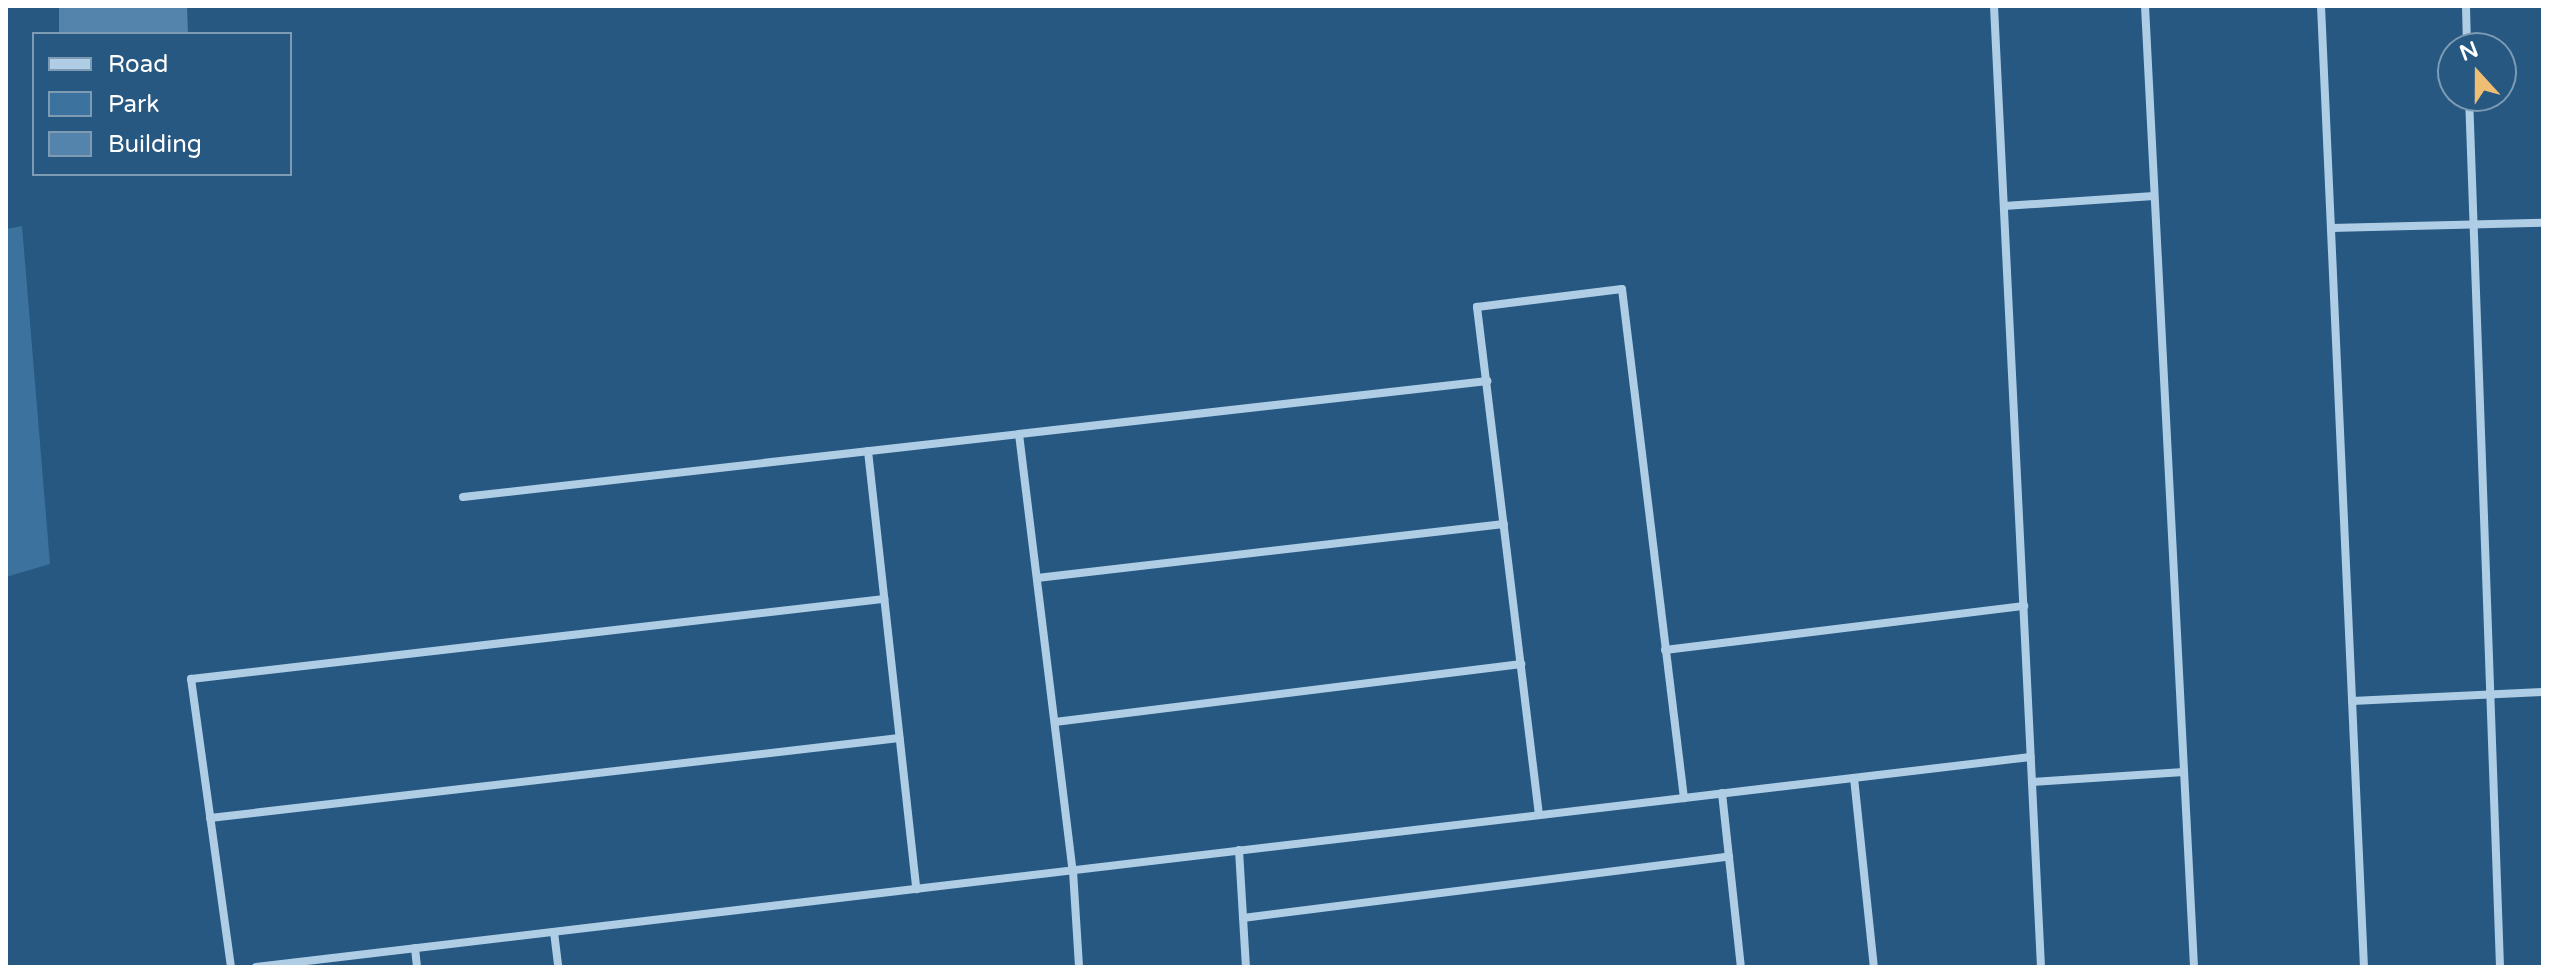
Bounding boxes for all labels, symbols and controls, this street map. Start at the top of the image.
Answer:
legend [32,32,292,176]
north arrow [2437,32,2517,112]
text: N [2456,36,2482,67]
text: Road [108,50,168,79]
text: Park [108,90,159,119]
text: Building [108,130,202,159]

